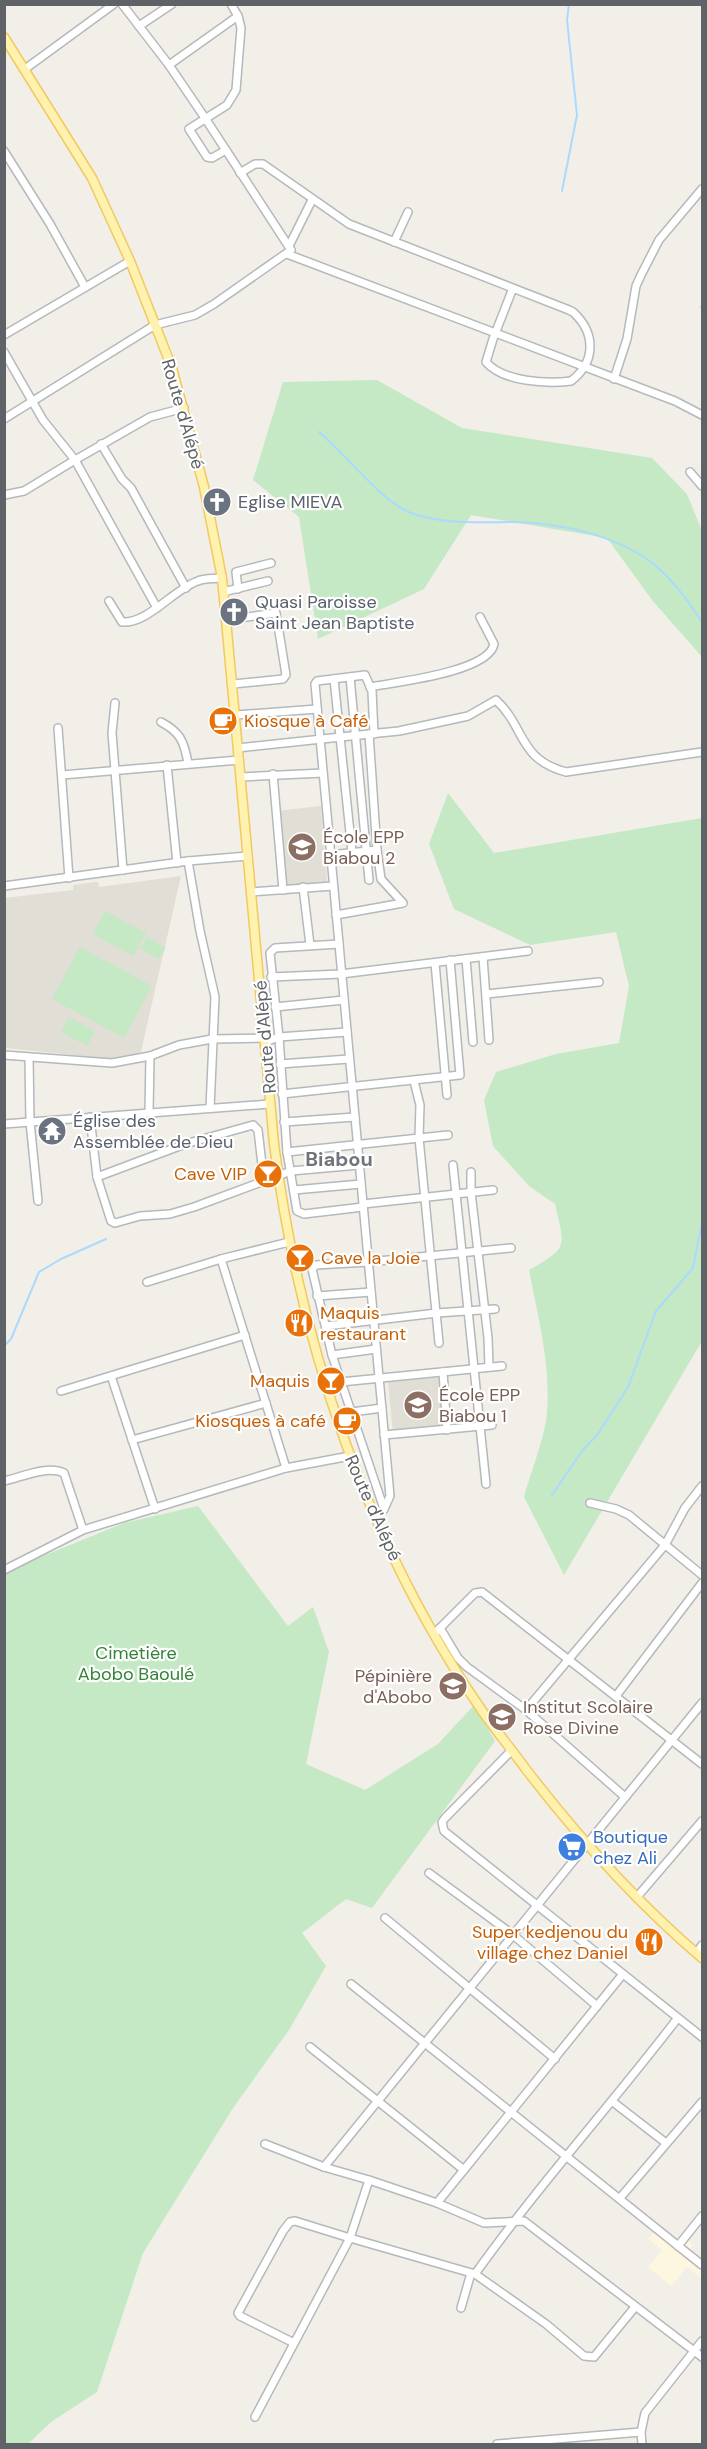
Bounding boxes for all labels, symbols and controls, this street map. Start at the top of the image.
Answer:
street label: Route d'Alépé [156,356,210,472]
church icon: Eglise MIEVA [201,486,233,518]
place label: Eglise MIEVA [238,490,342,514]
place label: Quasi Paroisse Saint Jean Baptiste [255,590,414,635]
church icon: Quasi Paroisse Saint Jean Baptiste [218,596,250,628]
cafe icon: Kiosque à Café [207,705,239,737]
place label: Kiosque à Café [244,709,368,733]
place label: École EPP Biabou 2 [323,825,404,870]
school or university icon: École EPP Biabou 2 [286,831,318,863]
street label: Route d'Alépé [248,979,282,1095]
place label: Église des Assemblée de Dieu [73,1109,233,1154]
temple icon: Église des Assemblée de Dieu [36,1115,68,1147]
district label: Biabou [305,1146,373,1172]
bar icon: Cave VIP [252,1158,284,1190]
place label: Cave VIP [174,1162,247,1186]
bar icon: Cave la Joie [284,1242,316,1274]
place label: Cave la Joie [321,1246,420,1270]
place label: Maquis restaurant [320,1301,406,1346]
restaurant icon: Maquis restaurant [283,1307,315,1339]
bar icon: Maquis [315,1365,347,1397]
place label: Maquis [250,1369,310,1393]
place label: École EPP Biabou 1 [439,1383,520,1428]
school or university icon: École EPP Biabou 1 [402,1389,434,1421]
cafe icon: Kiosques à café [331,1405,363,1437]
place label: Kiosques à café [195,1409,326,1433]
street label: Route d'Alépé [339,1451,407,1565]
park label: Cimetière Abobo Baoulé [78,1641,194,1686]
place label: Pépinière d'Abobo [355,1664,432,1709]
school or university icon: Pépinière d'Abobo [437,1670,469,1702]
place label: Institut Scolaire Rose Divine [523,1695,653,1740]
school or university icon: Institut Scolaire Rose Divine [486,1701,518,1733]
place label: Boutique chez Ali [593,1825,668,1870]
supermarket icon: Boutique chez Ali [556,1831,588,1863]
place label: Super kedjenou du village chez Daniel [472,1920,628,1965]
restaurant icon: Super kedjenou du village chez Daniel [633,1926,665,1958]

